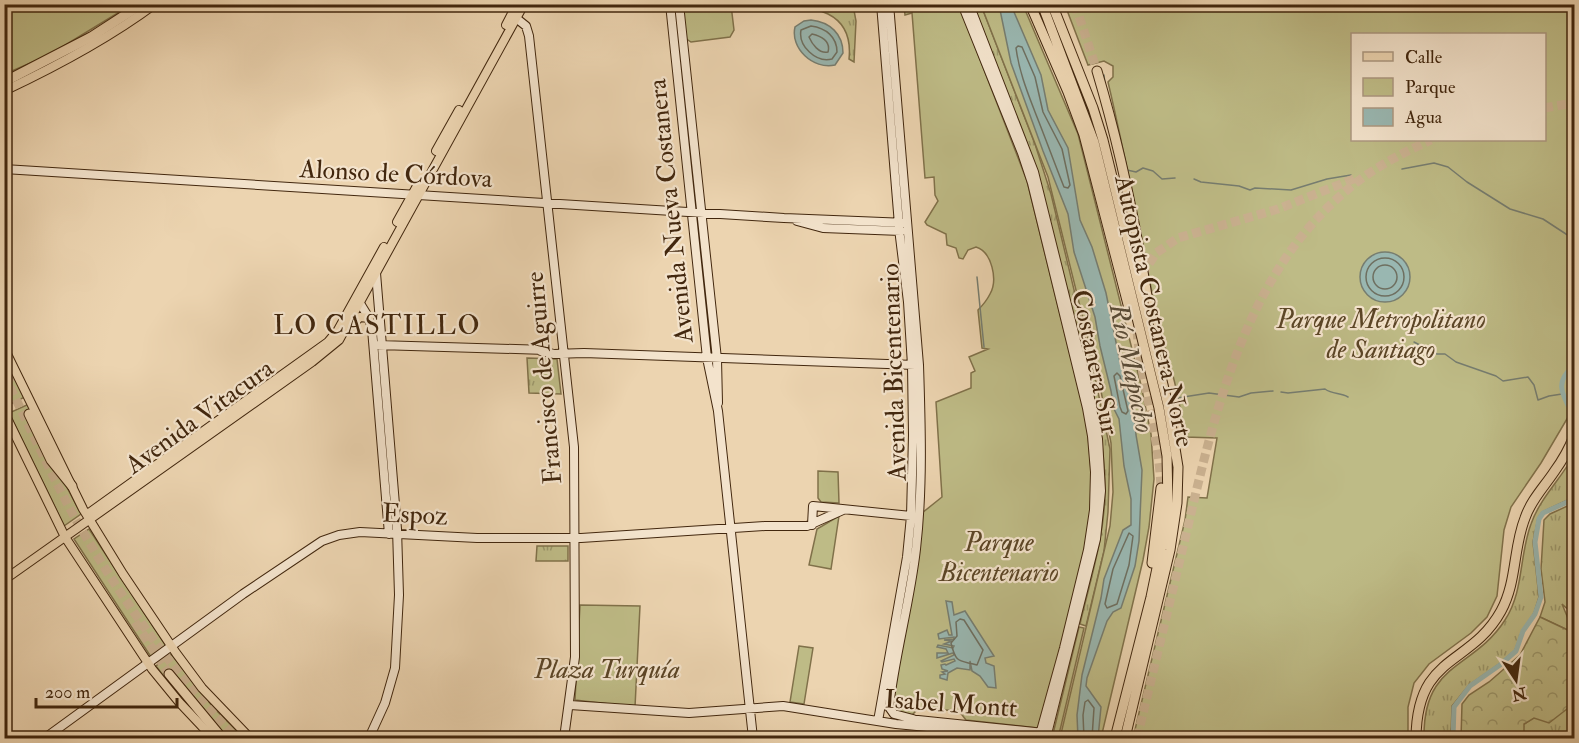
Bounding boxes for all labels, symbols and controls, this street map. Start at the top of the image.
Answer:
legend [1351,33,1546,141]
text: Calle [1405,46,1443,69]
text: Parque [1405,76,1456,99]
street label: Avenida Nueva Costanera [641,77,701,346]
text: Agua [1404,106,1443,129]
street label: Alonso de Córdova [298,153,493,195]
street label: Autopista Costanera Norte [1106,171,1201,451]
street label: Avenida Bicentenario [874,263,914,482]
street label: Francisco de Aguirre [519,270,569,486]
street label: Costanera Sur [1064,287,1126,438]
water label: Río Mapocho [1102,299,1161,436]
park label: Parque Metropolitano de Santiago [1275,304,1486,366]
district label: LO CASTILLO [273,309,481,342]
street label: Avenida Vitacura [118,352,280,482]
street label: Espoz [381,497,449,534]
park label: Parque Bicentenario [937,527,1059,589]
north arrow [1486,650,1546,710]
park label: Plaza Turquía [533,654,680,686]
scale bar [36,671,177,709]
text: 200 m [45,681,90,704]
text: N [1509,682,1529,705]
street label: Isabel Montt [883,683,1018,725]

